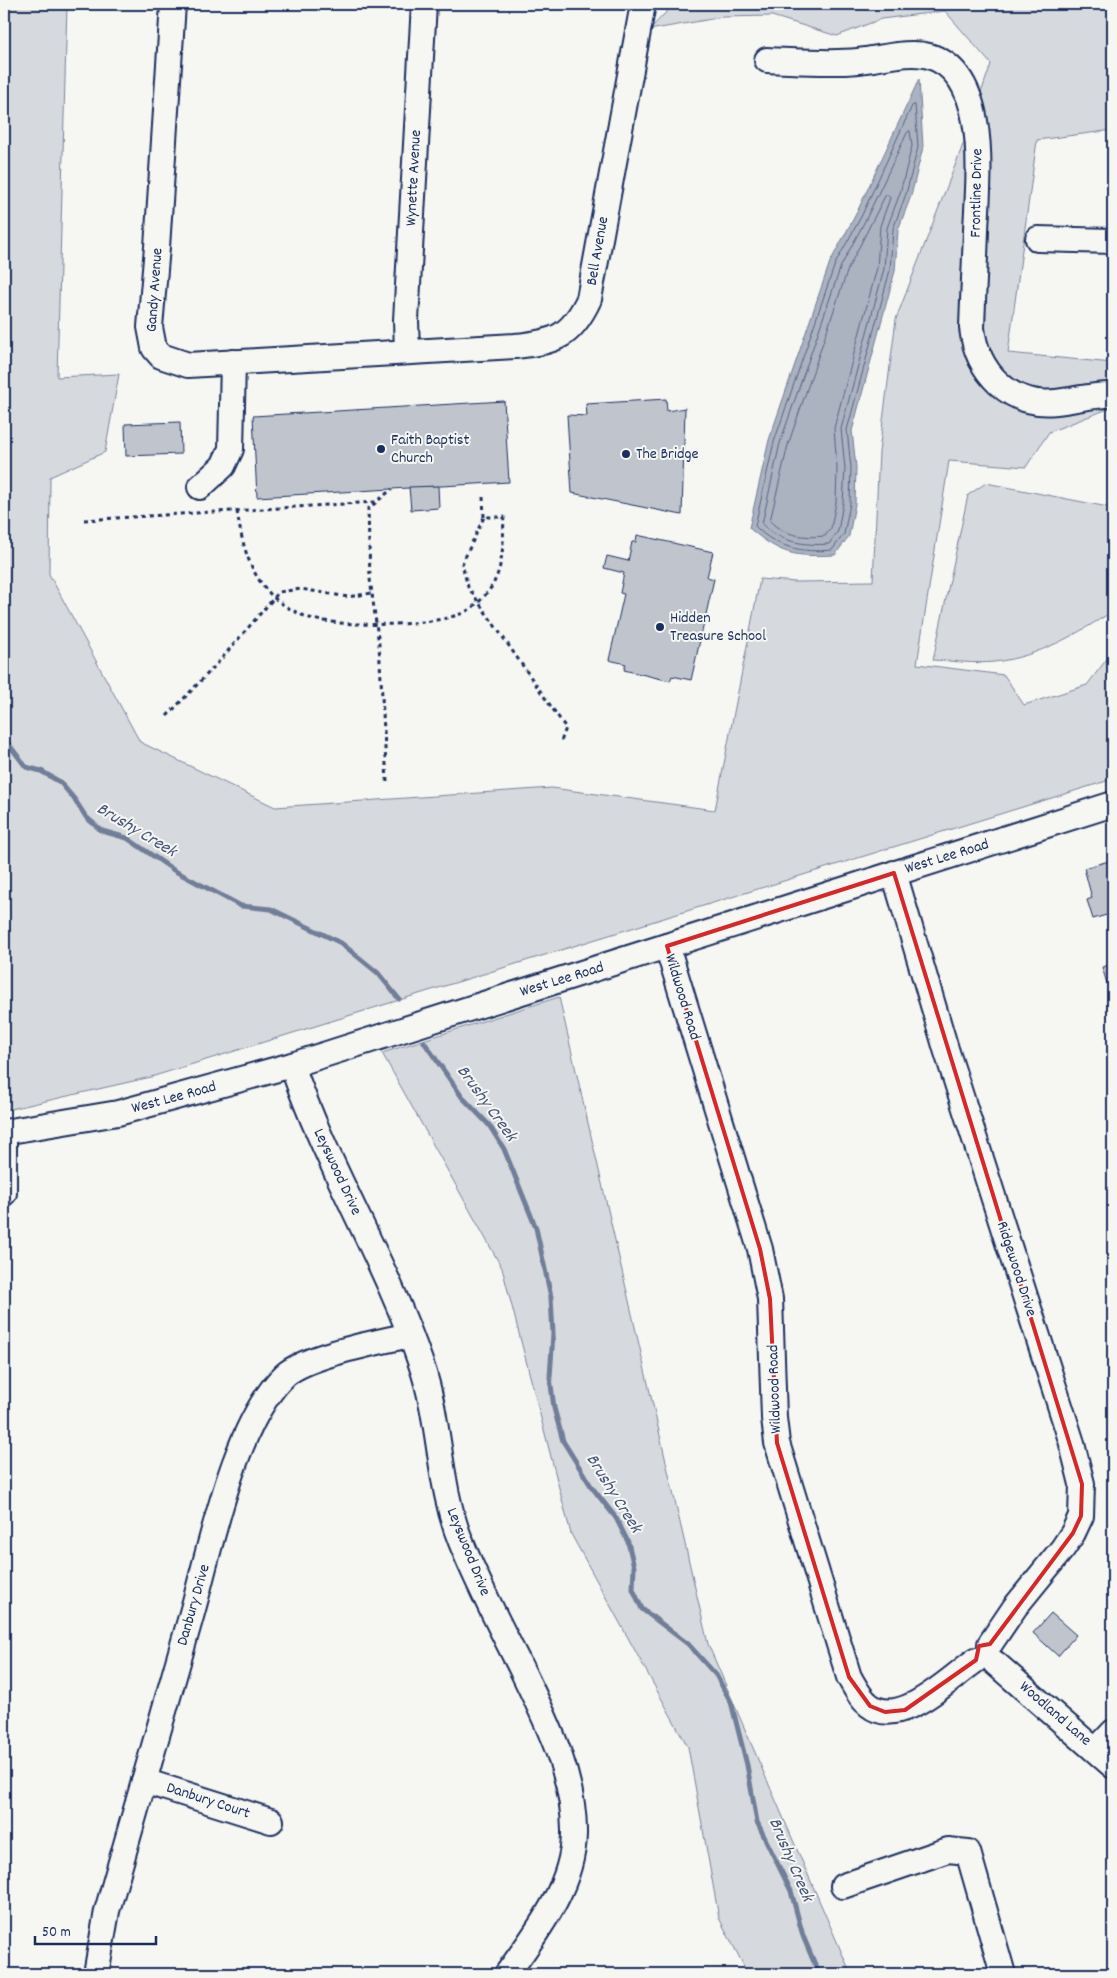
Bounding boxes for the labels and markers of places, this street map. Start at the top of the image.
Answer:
place label: Faith Baptist Church [391,429,469,470]
marker: Faith Baptist Church [375,443,387,455]
place label: The Bridge [636,443,698,466]
marker: The Bridge [620,448,632,460]
place label: Hidden Treasure School [670,607,766,648]
marker: Hidden Treasure School [654,621,666,633]

